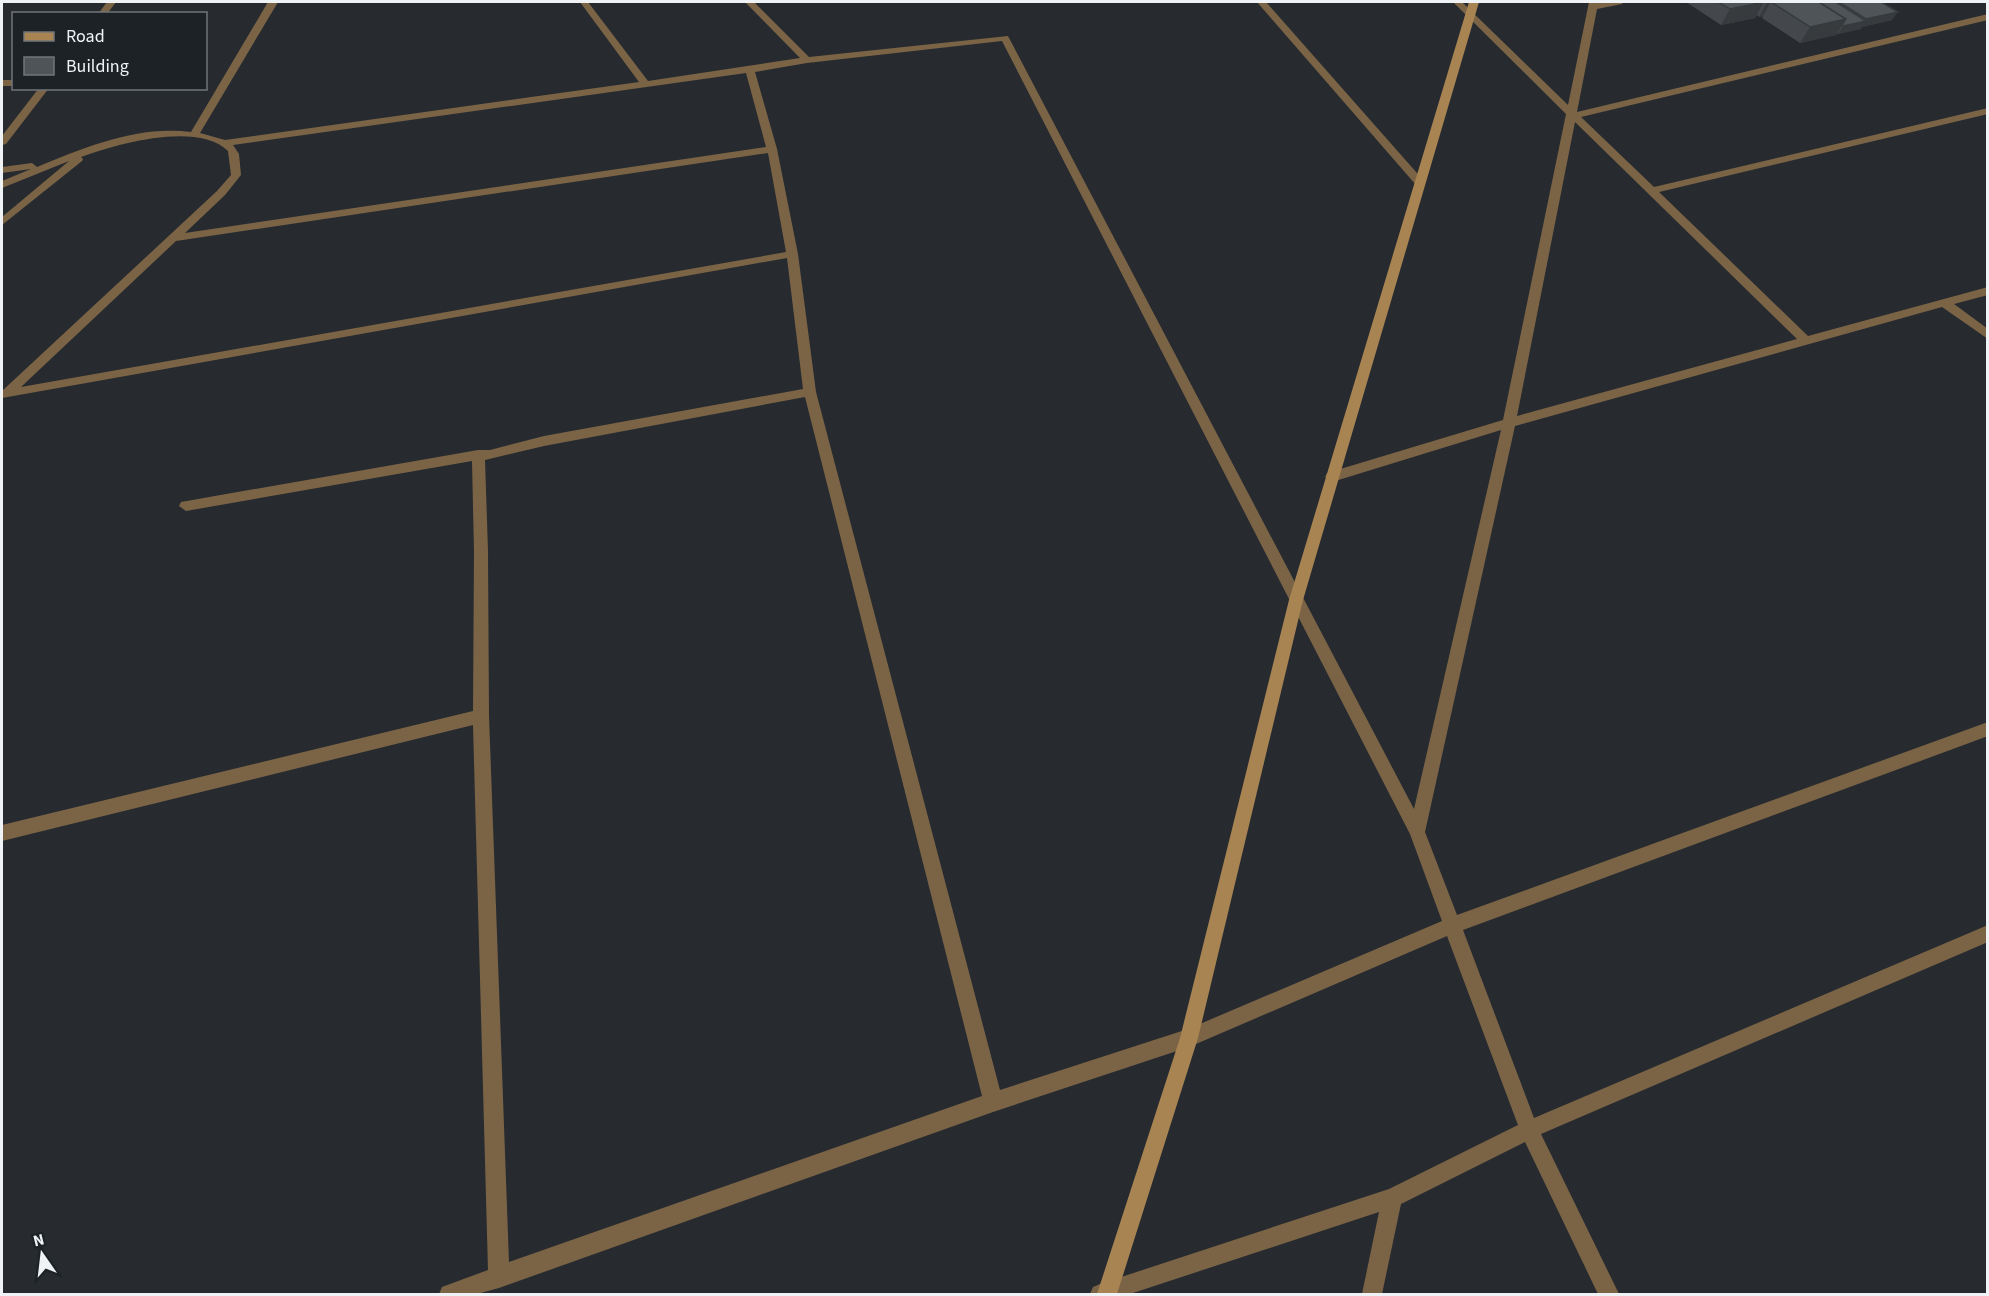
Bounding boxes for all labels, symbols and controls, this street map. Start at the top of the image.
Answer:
legend [12,12,207,90]
text: Road [66,24,105,49]
text: Building [66,54,129,79]
north arrow [12,1224,72,1284]
text: N [31,1228,46,1252]

